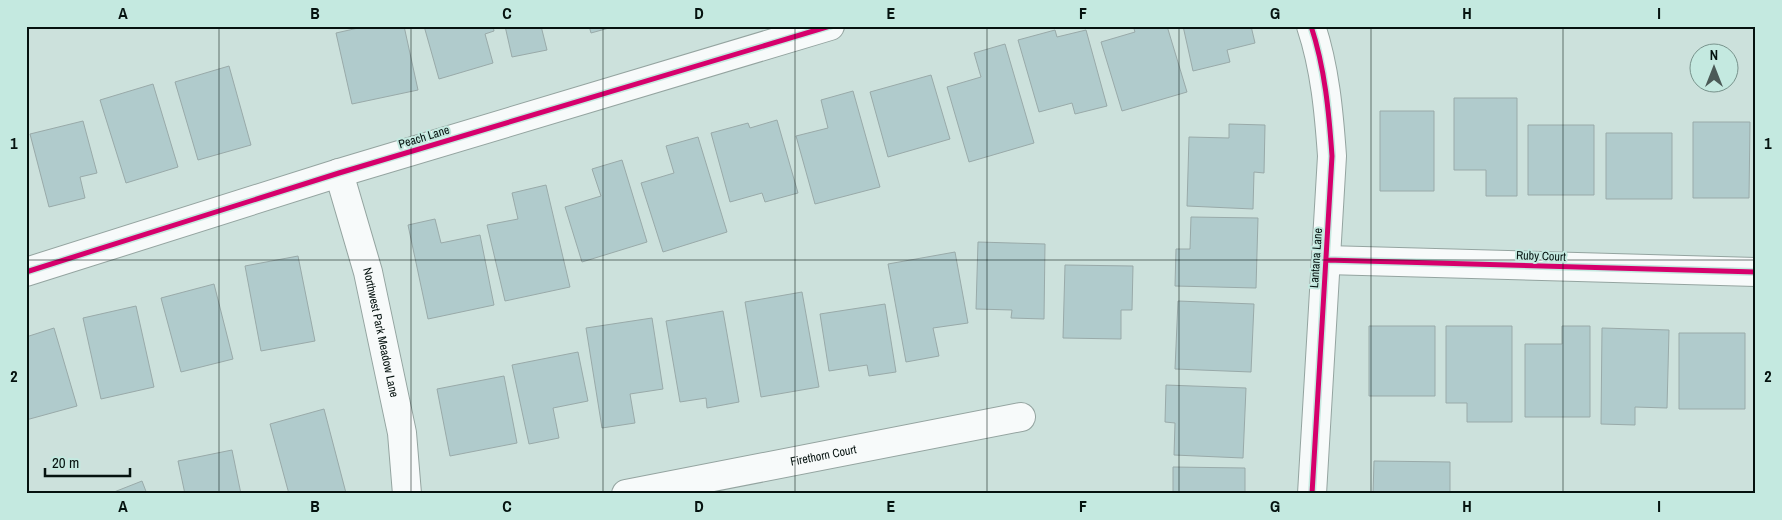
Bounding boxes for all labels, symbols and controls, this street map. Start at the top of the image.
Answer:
text: A [118,2,128,24]
text: B [310,2,320,24]
text: C [502,2,512,24]
text: D [694,2,704,24]
text: E [887,2,896,24]
text: F [1079,2,1087,24]
text: G [1270,2,1280,24]
text: H [1462,2,1472,24]
text: I [1657,2,1661,24]
north arrow [1690,42,1740,92]
text: N [1710,46,1718,64]
street label: Peach Lane [397,122,451,152]
text: 1 [10,132,18,154]
text: 1 [1764,132,1772,154]
street label: Lantana Lane [1306,227,1326,289]
street label: Ruby Court [1516,247,1566,265]
street label: Northwest Park Meadow Lane [359,266,402,399]
text: 2 [10,365,18,387]
text: 2 [1764,365,1772,387]
street label: Firethorn Court [789,441,858,470]
scale bar [45,445,130,477]
text: 20 m [52,452,79,473]
text: A [118,495,128,517]
text: B [310,495,320,517]
text: C [502,495,512,517]
text: D [694,495,704,517]
text: E [887,495,896,517]
text: F [1079,495,1087,517]
text: G [1270,495,1280,517]
text: H [1462,495,1472,517]
text: I [1657,495,1661,517]

